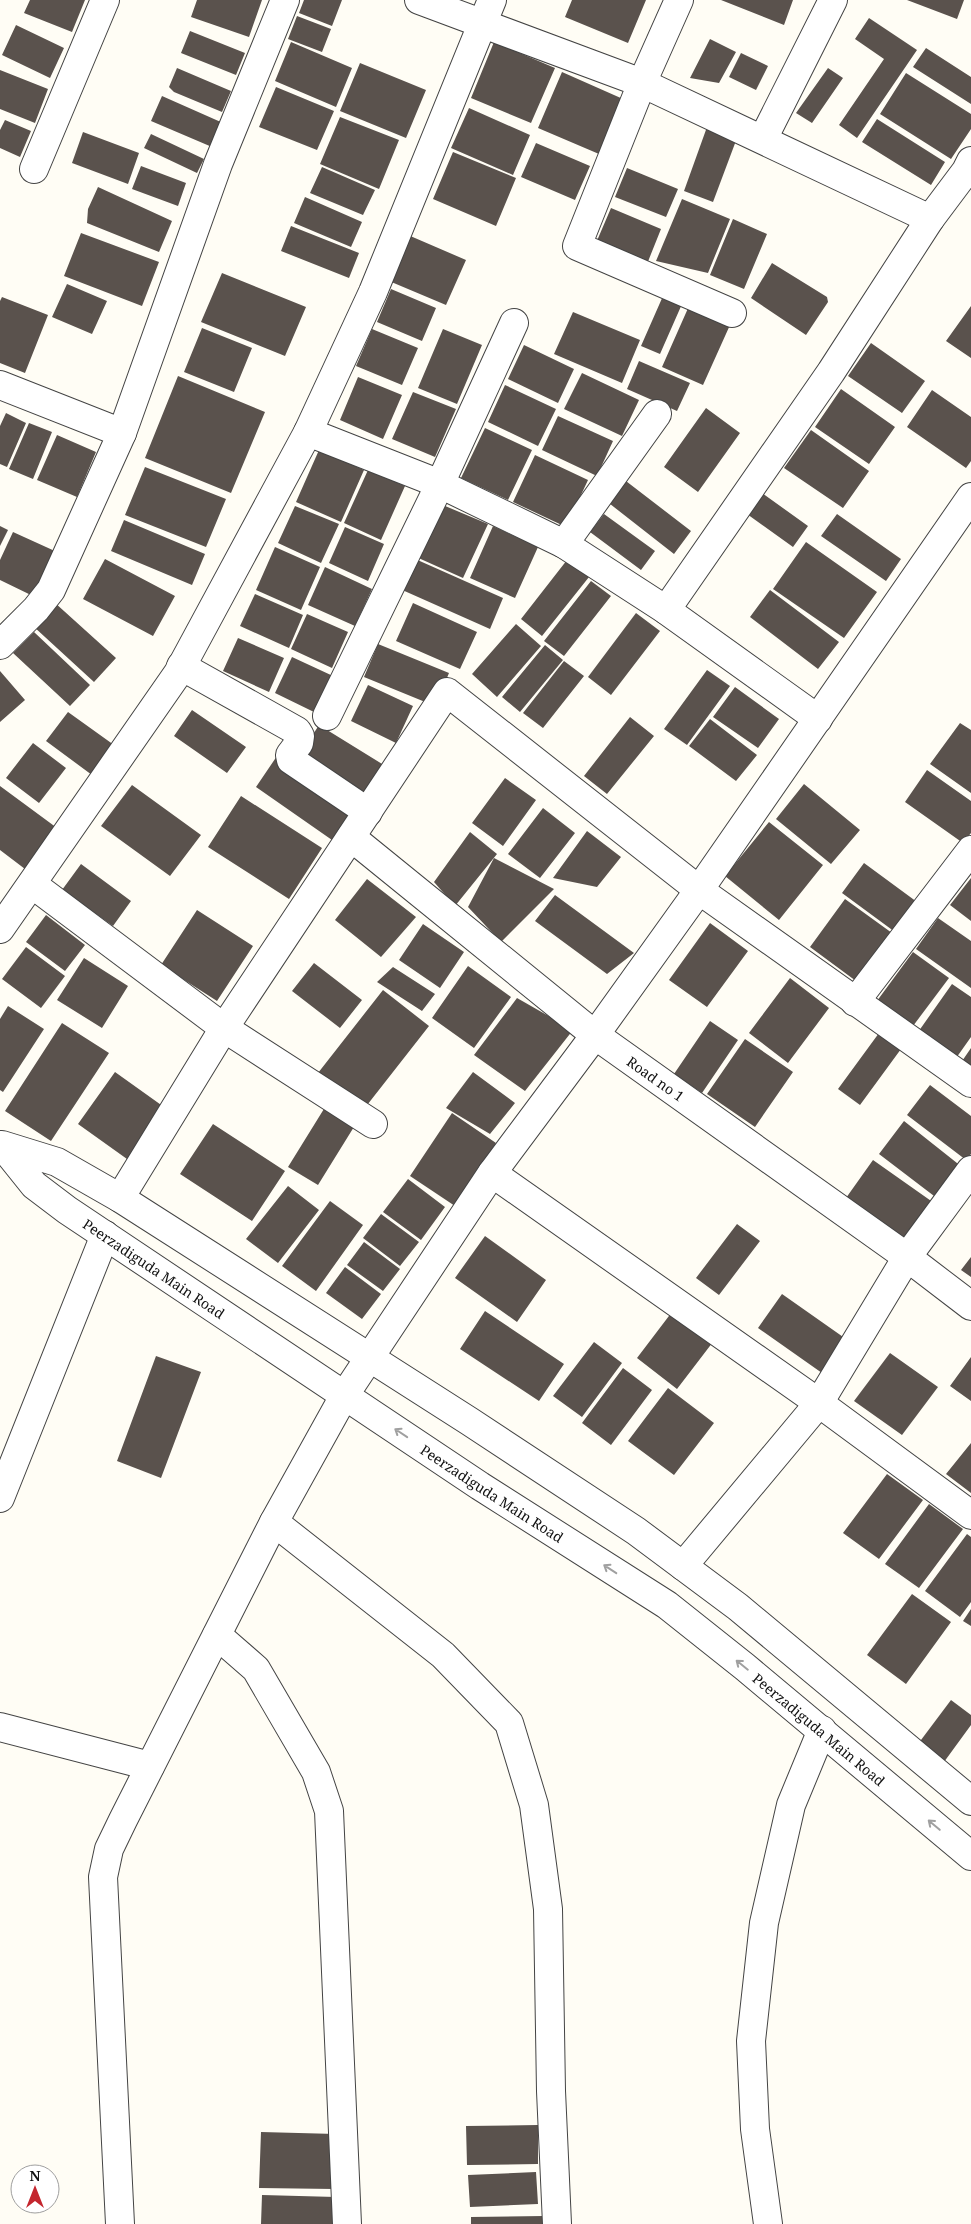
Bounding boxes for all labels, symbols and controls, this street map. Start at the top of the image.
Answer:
street label: Road no 1 [624,1051,688,1105]
street label: Peerzadiguda Main Road [79,1214,229,1323]
one-way arrow [394,1428,408,1438]
street label: Peerzadiguda Main Road [417,1440,568,1546]
one-way arrow [604,1564,618,1574]
one-way arrow [736,1659,749,1670]
street label: Peerzadiguda Main Road [749,1668,890,1790]
one-way arrow [927,1819,940,1830]
north arrow [10,2164,60,2214]
text: N [29,2166,41,2185]

